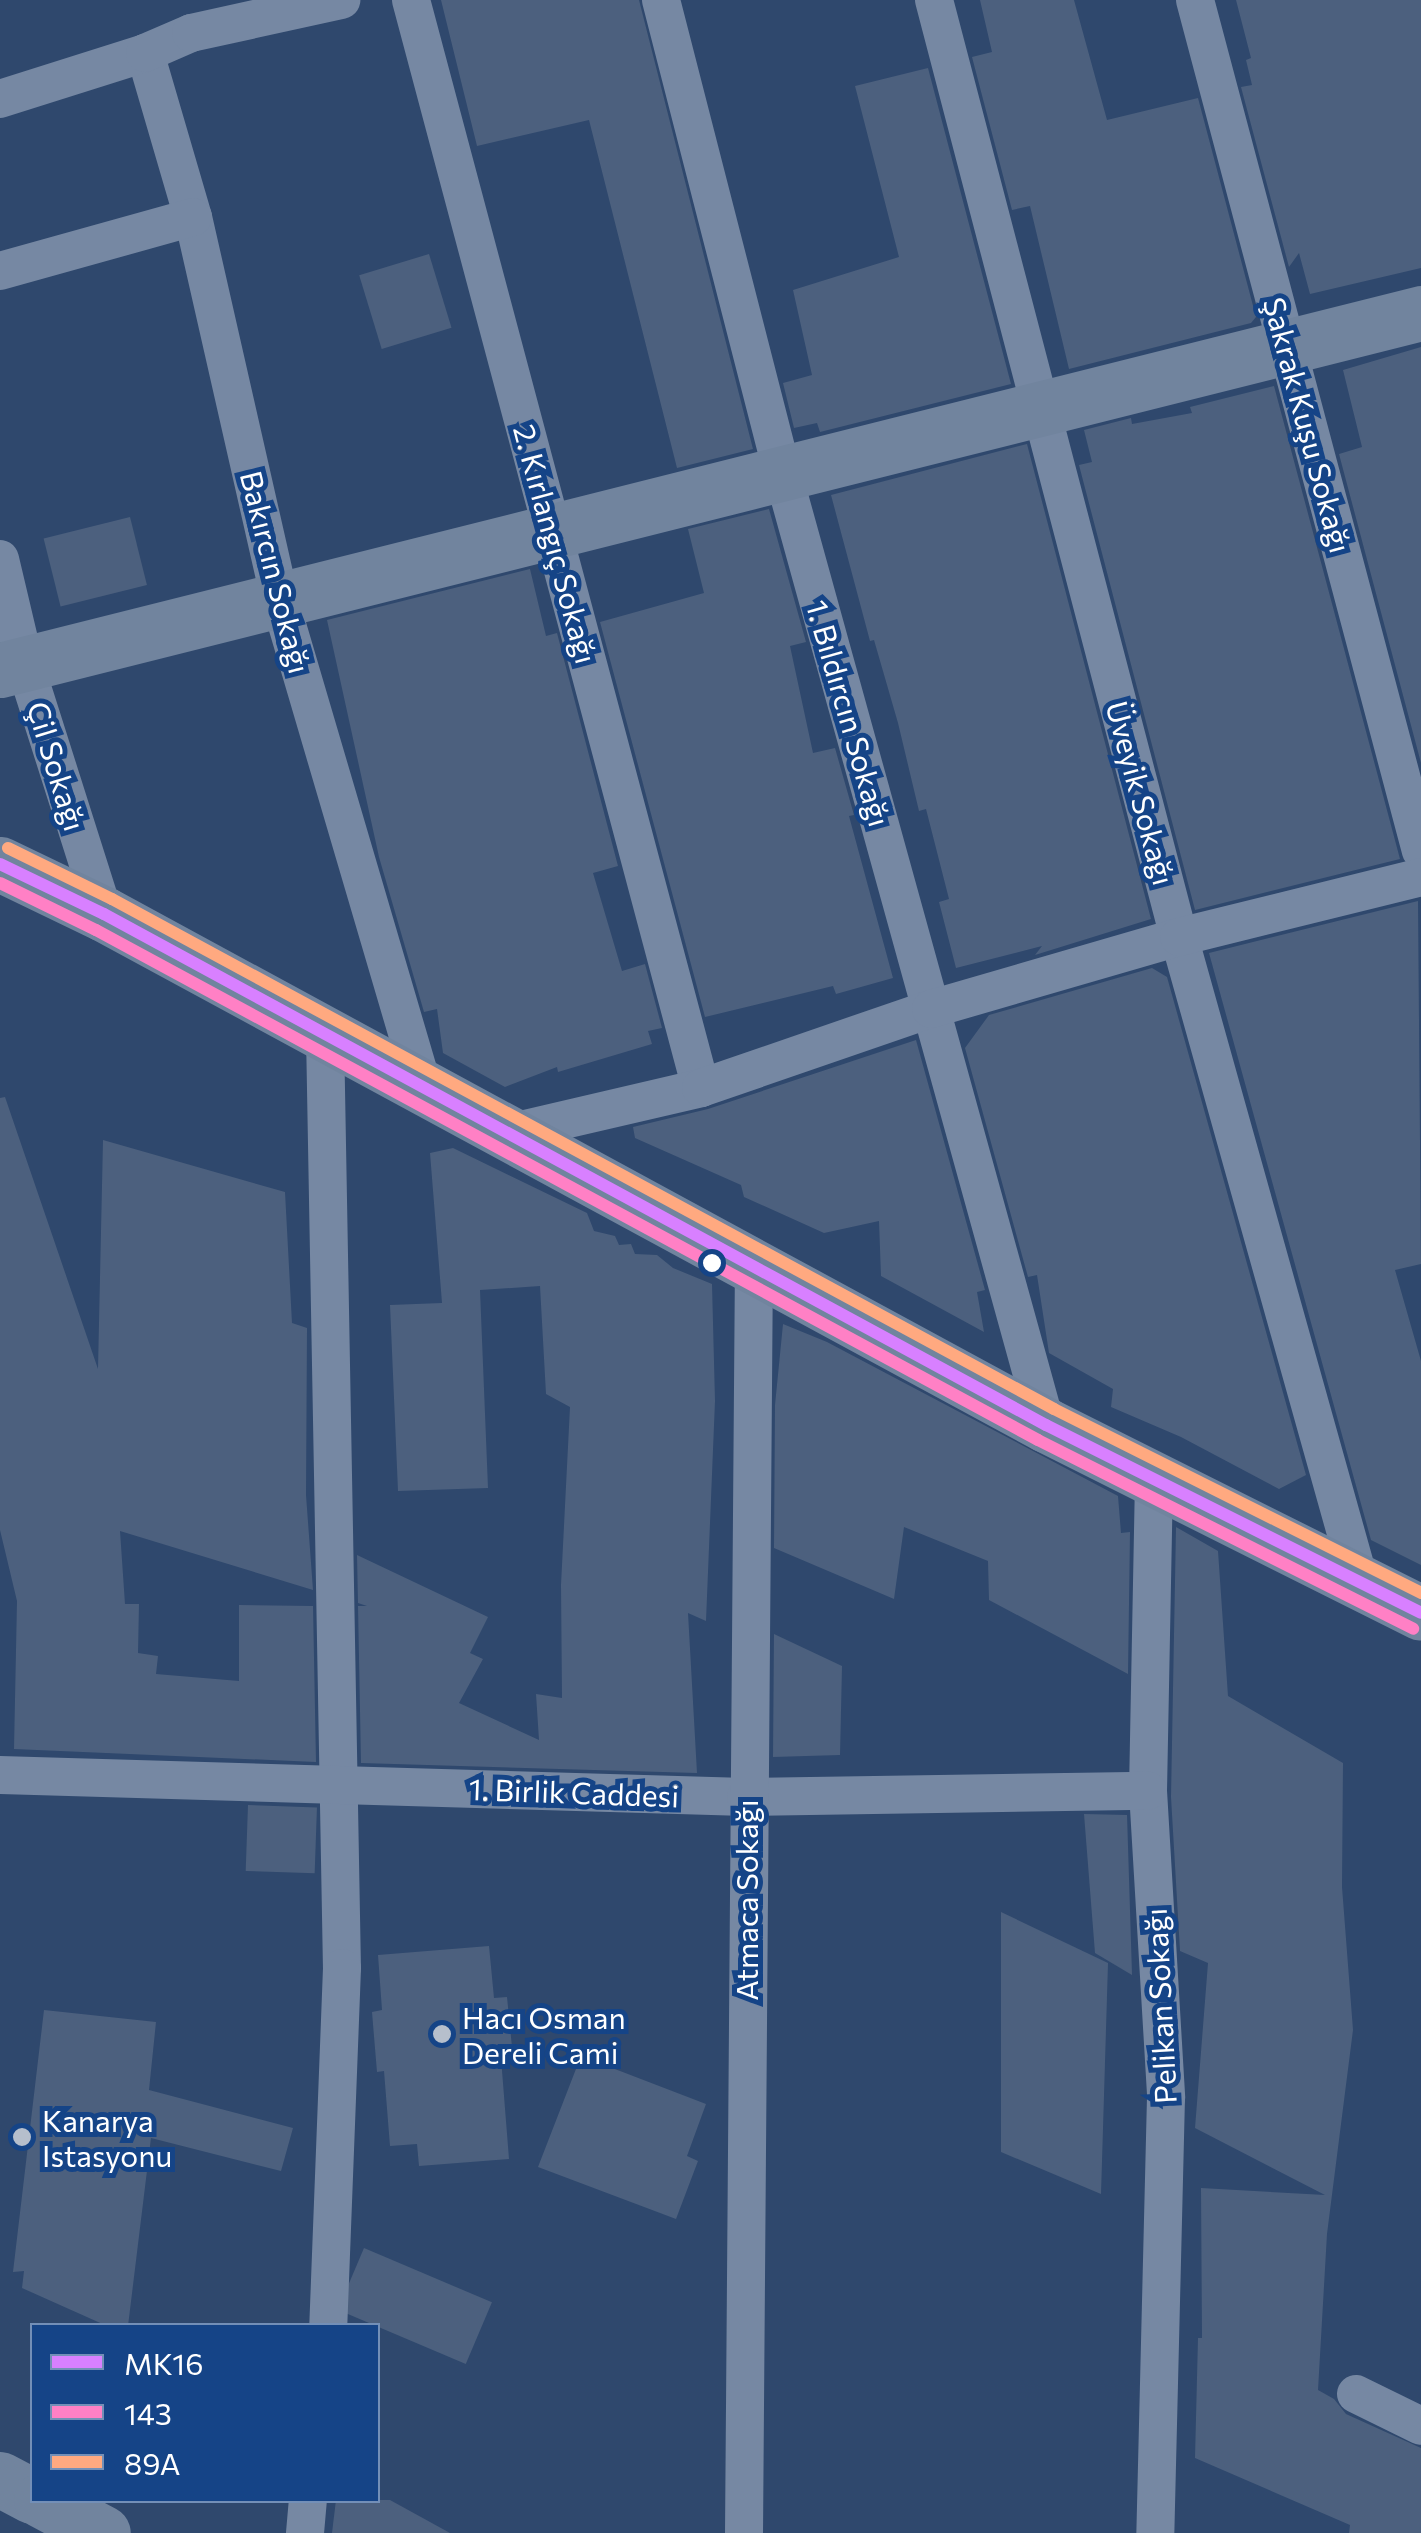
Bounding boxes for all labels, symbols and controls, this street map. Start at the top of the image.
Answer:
street label: Şakrak Kuşu Sokağı [1257,293,1359,557]
street label: 2. Kırlangıç Sokağı [507,421,605,667]
street label: Bakırcın Sokağı [233,467,319,677]
street label: 1. Bıldırcın Sokağı [799,596,899,830]
street label: Çil Sokağı [20,697,94,835]
street label: Üveyik Sokağı [1099,697,1183,889]
unlabelled marker [702,1253,722,1273]
street label: 1. Birlik Caddesi [468,1770,680,1814]
street label: Atmaca Sokağı [728,1799,764,2001]
street label: Pelikan Sokağı [1137,1907,1183,2105]
place label: Hacı Osman Dereli Cami [462,1999,626,2070]
marker: Hacı Osman Dereli Cami [431,2023,453,2045]
place label: Kanarya Istasyonu [42,2102,172,2172]
marker: Kanarya Istasyonu [11,2126,33,2148]
legend [30,2323,380,2503]
text: MK16 [124,2344,203,2381]
text: 143 [124,2394,172,2431]
text: 89A [124,2444,180,2481]

